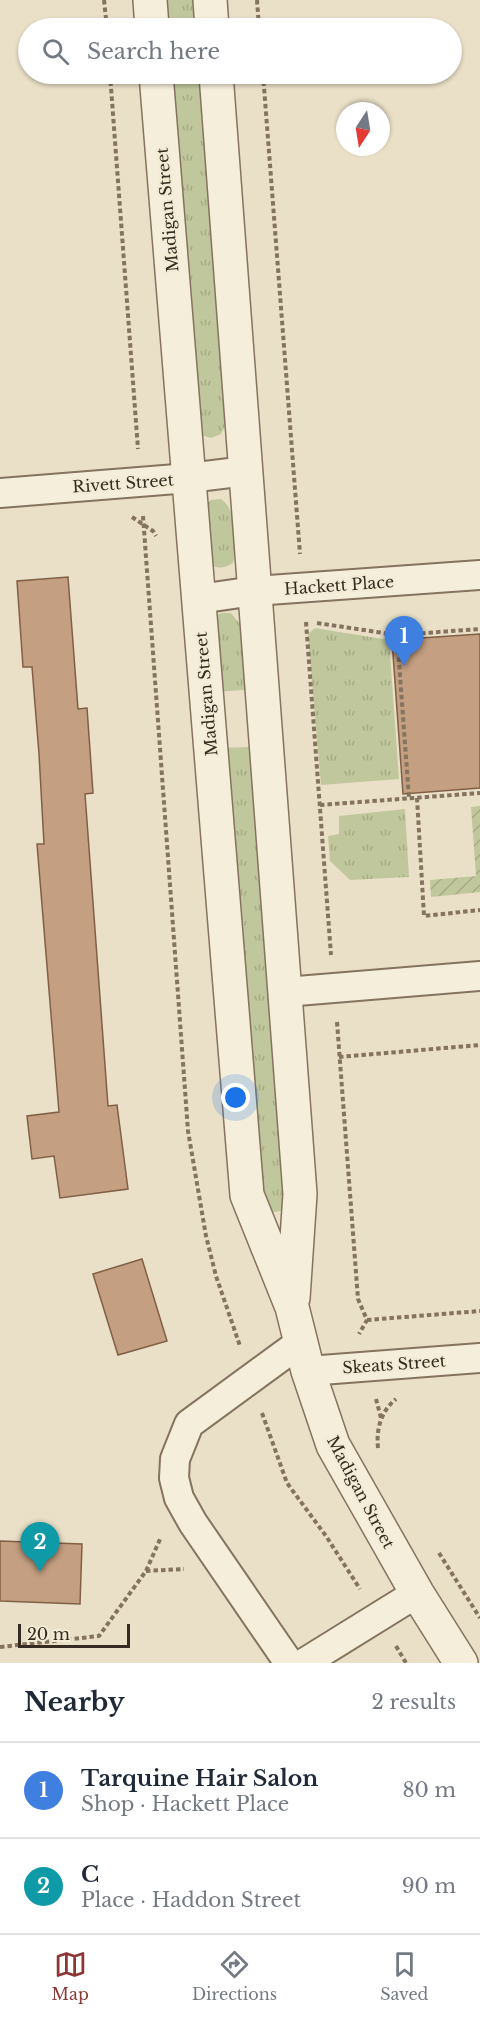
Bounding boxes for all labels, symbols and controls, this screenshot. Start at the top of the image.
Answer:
search box [18,18,462,84]
icon: search [39,35,72,68]
text: Search here [87,38,220,65]
north arrow [336,102,390,156]
street label: Madigan Street [152,147,182,273]
street label: Rivett Street [72,469,174,497]
street label: Hackett Place [283,571,395,599]
pin: 1 [384,616,424,666]
street label: Madigan Street [191,631,221,757]
your location [221,1083,250,1112]
street label: Skeats Street [342,1350,446,1378]
street label: Madigan Street [323,1432,399,1552]
pin: 2 [20,1522,60,1572]
scale bar [18,1621,130,1648]
text: 20 m [27,1624,70,1644]
text: Nearby [24,1686,125,1718]
text: 2 results [372,1690,456,1714]
text: Tarquine Hair Salon [81,1765,318,1792]
text: 1 [39,1778,48,1802]
text: 80 m [402,1778,456,1802]
text: Shop · Hackett Place [81,1792,289,1816]
text: C [81,1861,99,1888]
text: 2 [37,1874,50,1898]
text: 90 m [402,1874,456,1898]
text: Place · Haddon Street [81,1888,301,1912]
tab: Map [52,1948,89,2004]
tab: Directions [192,1948,277,2004]
tab: Saved [380,1948,428,2004]

